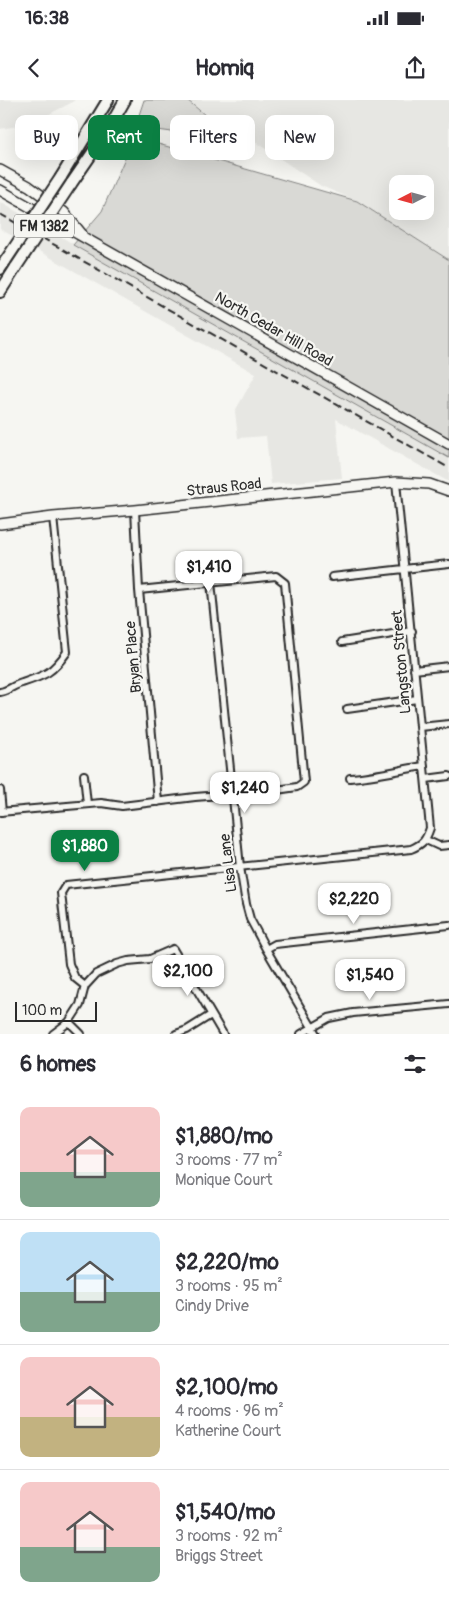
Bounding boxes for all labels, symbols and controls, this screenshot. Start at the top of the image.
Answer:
text: 16:38 [25,6,69,30]
icon: back [20,54,48,82]
text: Homiq [195,54,254,82]
icon: share [401,54,429,82]
chip: Buy [15,115,78,160]
chip: Rent [88,115,160,160]
chip: Filters [170,115,255,160]
chip: New [265,115,334,160]
north arrow [389,175,434,220]
map controls [389,175,434,220]
road number: FM 1382 [14,214,74,238]
street label: North Cedar Hill Road [211,288,336,371]
street label: Straus Road [186,474,263,501]
pin: $1,410 [168,550,250,593]
text: $1,410 [186,557,232,577]
street label: Langston Street [387,608,415,715]
street label: Bryan Place [121,619,146,694]
pin: $1,240 [204,772,286,814]
text: $1,240 [221,778,269,798]
pin: $1,880 [44,830,126,872]
street label: Lisa Lane [215,832,242,893]
text: $1,880 [62,836,108,856]
pin: $2,220 [313,882,395,925]
text: $2,220 [329,889,379,909]
pin: $2,100 [147,954,229,997]
pin: $1,540 [329,958,411,1001]
text: $2,100 [163,961,213,981]
text: $1,540 [346,965,394,985]
scale bar [15,999,98,1022]
text: 100 m [22,1002,62,1019]
icon: filters [401,1050,429,1078]
text: 6 homes [20,1051,96,1078]
text: $1,880/mo [175,1123,273,1150]
icon: home [60,1127,120,1187]
text: 3 rooms · 77 m² [175,1150,283,1170]
text: Monique Court [175,1170,272,1190]
text: $2,220/mo [175,1249,279,1276]
icon: home [60,1252,120,1312]
text: 3 rooms · 95 m² [175,1276,283,1296]
text: Cindy Drive [175,1296,249,1316]
text: $2,100/mo [175,1374,278,1401]
icon: home [60,1377,120,1437]
text: 4 rooms · 96 m² [175,1401,284,1421]
text: Katherine Court [175,1421,281,1441]
text: $1,540/mo [175,1499,275,1526]
icon: home [60,1502,120,1562]
text: 3 rooms · 92 m² [175,1526,283,1546]
text: Briggs Street [175,1546,263,1566]

